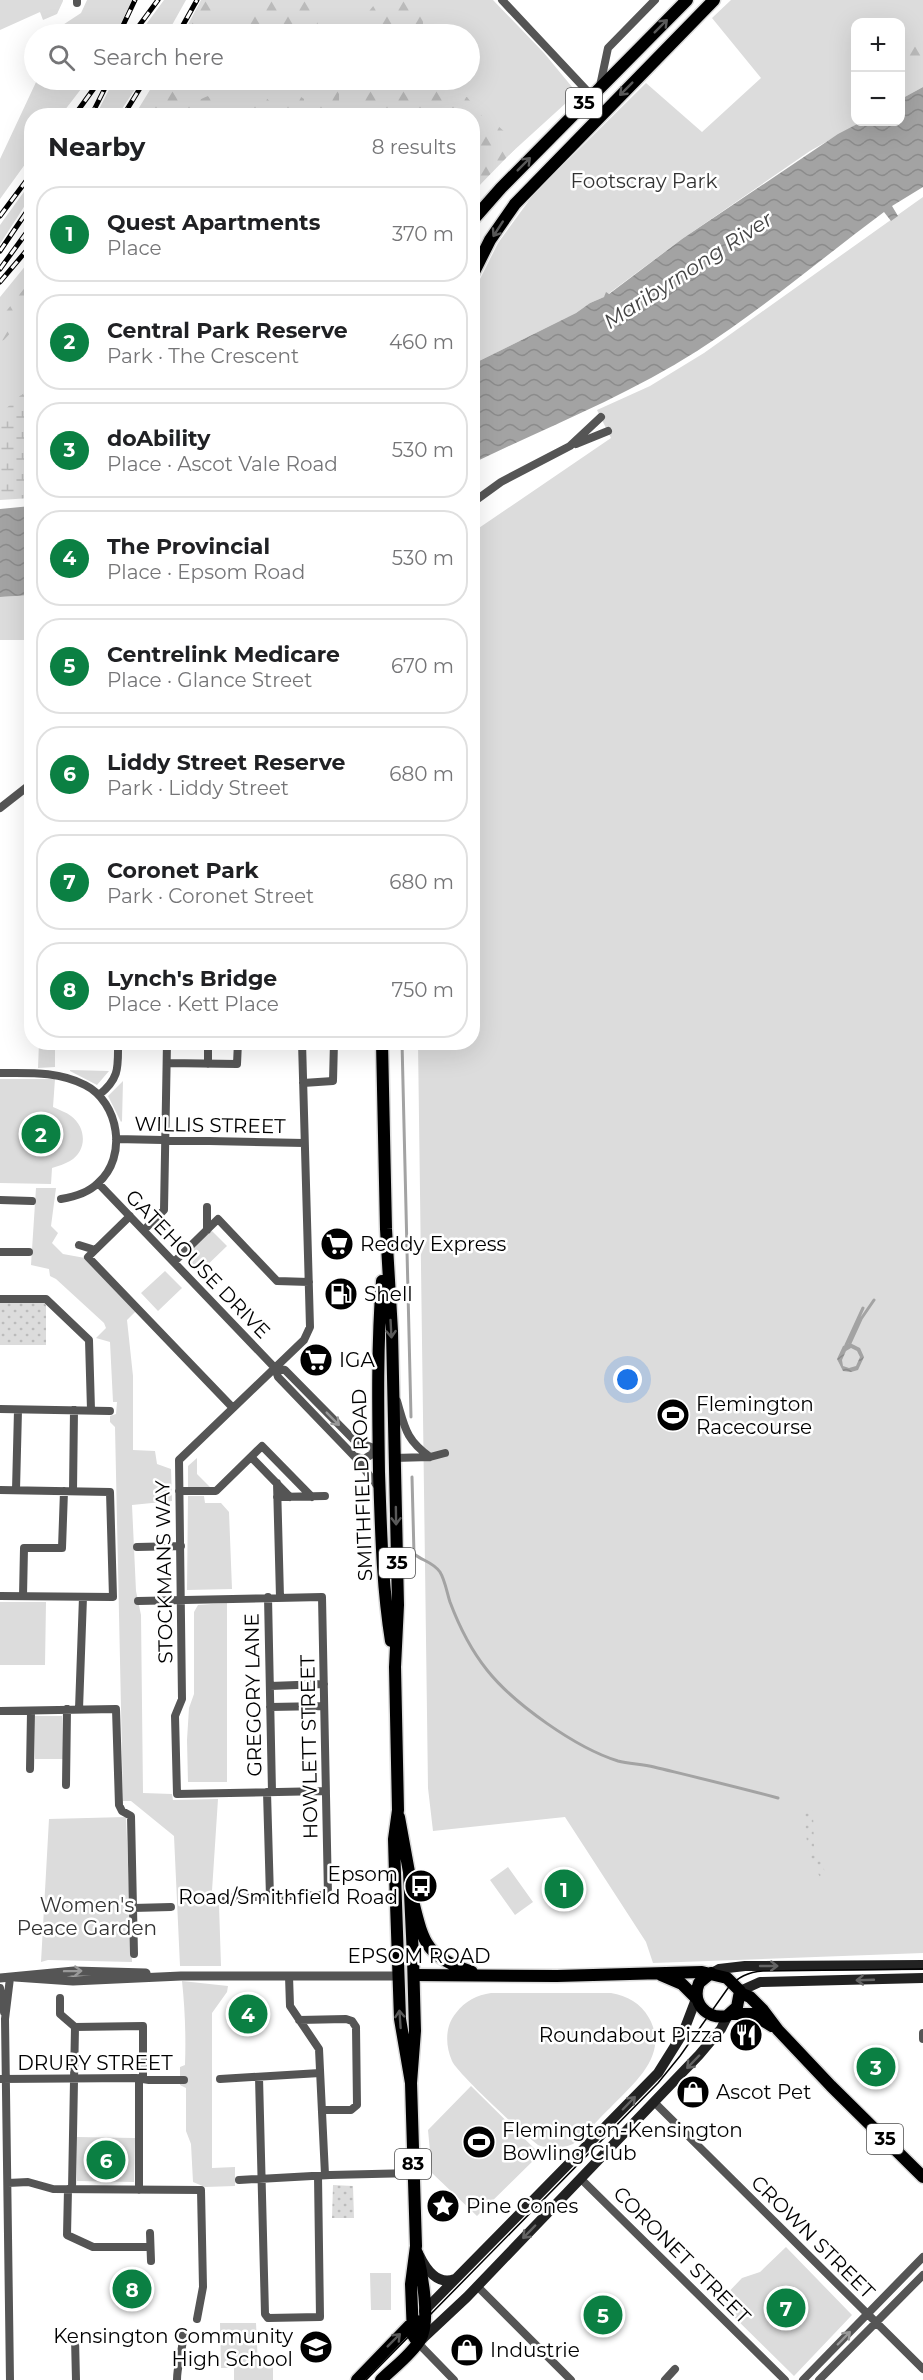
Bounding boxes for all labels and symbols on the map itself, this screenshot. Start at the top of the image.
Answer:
one-way arrow [653,19,668,34]
one-way arrow [619,82,634,97]
road number: 35 [566,88,602,118]
one-way arrow [516,157,531,172]
park label: Footscray Park [571,169,717,193]
water label: Maribyrnong River [599,206,778,334]
one-way arrow [491,220,503,237]
pin: 2 [22,1112,60,1156]
street label: WILLIS STREET [134,1112,286,1138]
street label: GATEHOUSE DRIVE [121,1185,275,1343]
supermarket icon: Reddy Express [319,1226,355,1262]
place label: Reddy Express [360,1232,507,1256]
fuel station icon: Shell [323,1276,359,1312]
place label: Shell [364,1282,413,1306]
one-way arrow [386,1318,397,1338]
supermarket icon: IGA [298,1342,334,1378]
place label: IGA [339,1348,376,1372]
your location [613,1365,642,1394]
street label: SMITHFIELD ROAD [347,1388,377,1582]
place label: Flemington Racecourse [696,1392,814,1439]
sports icon: Flemington Racecourse [655,1397,691,1433]
one-way arrow [326,1412,341,1426]
street label: STOCKMANS WAY [150,1480,178,1664]
one-way arrow [390,1506,402,1526]
road number: 35 [379,1548,415,1578]
street label: GREGORY LANE [240,1613,266,1777]
street label: HOWLETT STREET [295,1654,323,1839]
place label: Epsom Road/Smithfield Road [178,1862,398,1909]
pin: 1 [544,1866,584,1912]
bus stop icon: Epsom Road/Smithfield Road [403,1868,439,1904]
park label: Women's Peace Garden [17,1893,157,1940]
street label: EPSOM ROAD [347,1944,491,1968]
one-way arrow [758,1960,778,1972]
one-way arrow [63,1965,83,1977]
one-way arrow [855,1974,875,1986]
pin: 4 [228,1992,268,2036]
one-way arrow [394,2009,405,2029]
restaurant icon: Roundabout Pizza [728,2017,764,2053]
place label: Roundabout Pizza [539,2023,723,2047]
pin: 3 [856,2044,896,2090]
street label: DRURY STREET [17,2051,173,2075]
one-way arrow [686,2054,700,2069]
shop icon: Ascot Pet [675,2074,711,2110]
place label: Ascot Pet [716,2080,811,2104]
one-way arrow [622,2096,636,2111]
place label: Flemington-Kensington Bowling Club [502,2118,743,2165]
sports icon: Flemington-Kensington Bowling Club [461,2124,497,2160]
road number: 35 [867,2124,903,2154]
pin: 6 [86,2138,126,2182]
road number: 83 [395,2149,431,2179]
street label: CROWN STREET [746,2170,880,2304]
street label: CORONET STREET [608,2181,756,2329]
place icon: Pine Cones [425,2188,461,2224]
place label: Pine Cones [466,2194,578,2218]
one-way arrow [521,2225,536,2240]
pin: 8 [112,2266,152,2312]
pin: 7 [766,2286,806,2330]
pin: 5 [584,2292,622,2338]
place label: Kensington Community High School [53,2324,293,2371]
school or university icon: Kensington Community High School [298,2329,334,2365]
one-way arrow [836,2331,851,2346]
shop icon: Industrie [449,2332,485,2368]
one-way arrow [386,2333,401,2348]
place label: Industrie [490,2338,580,2362]

